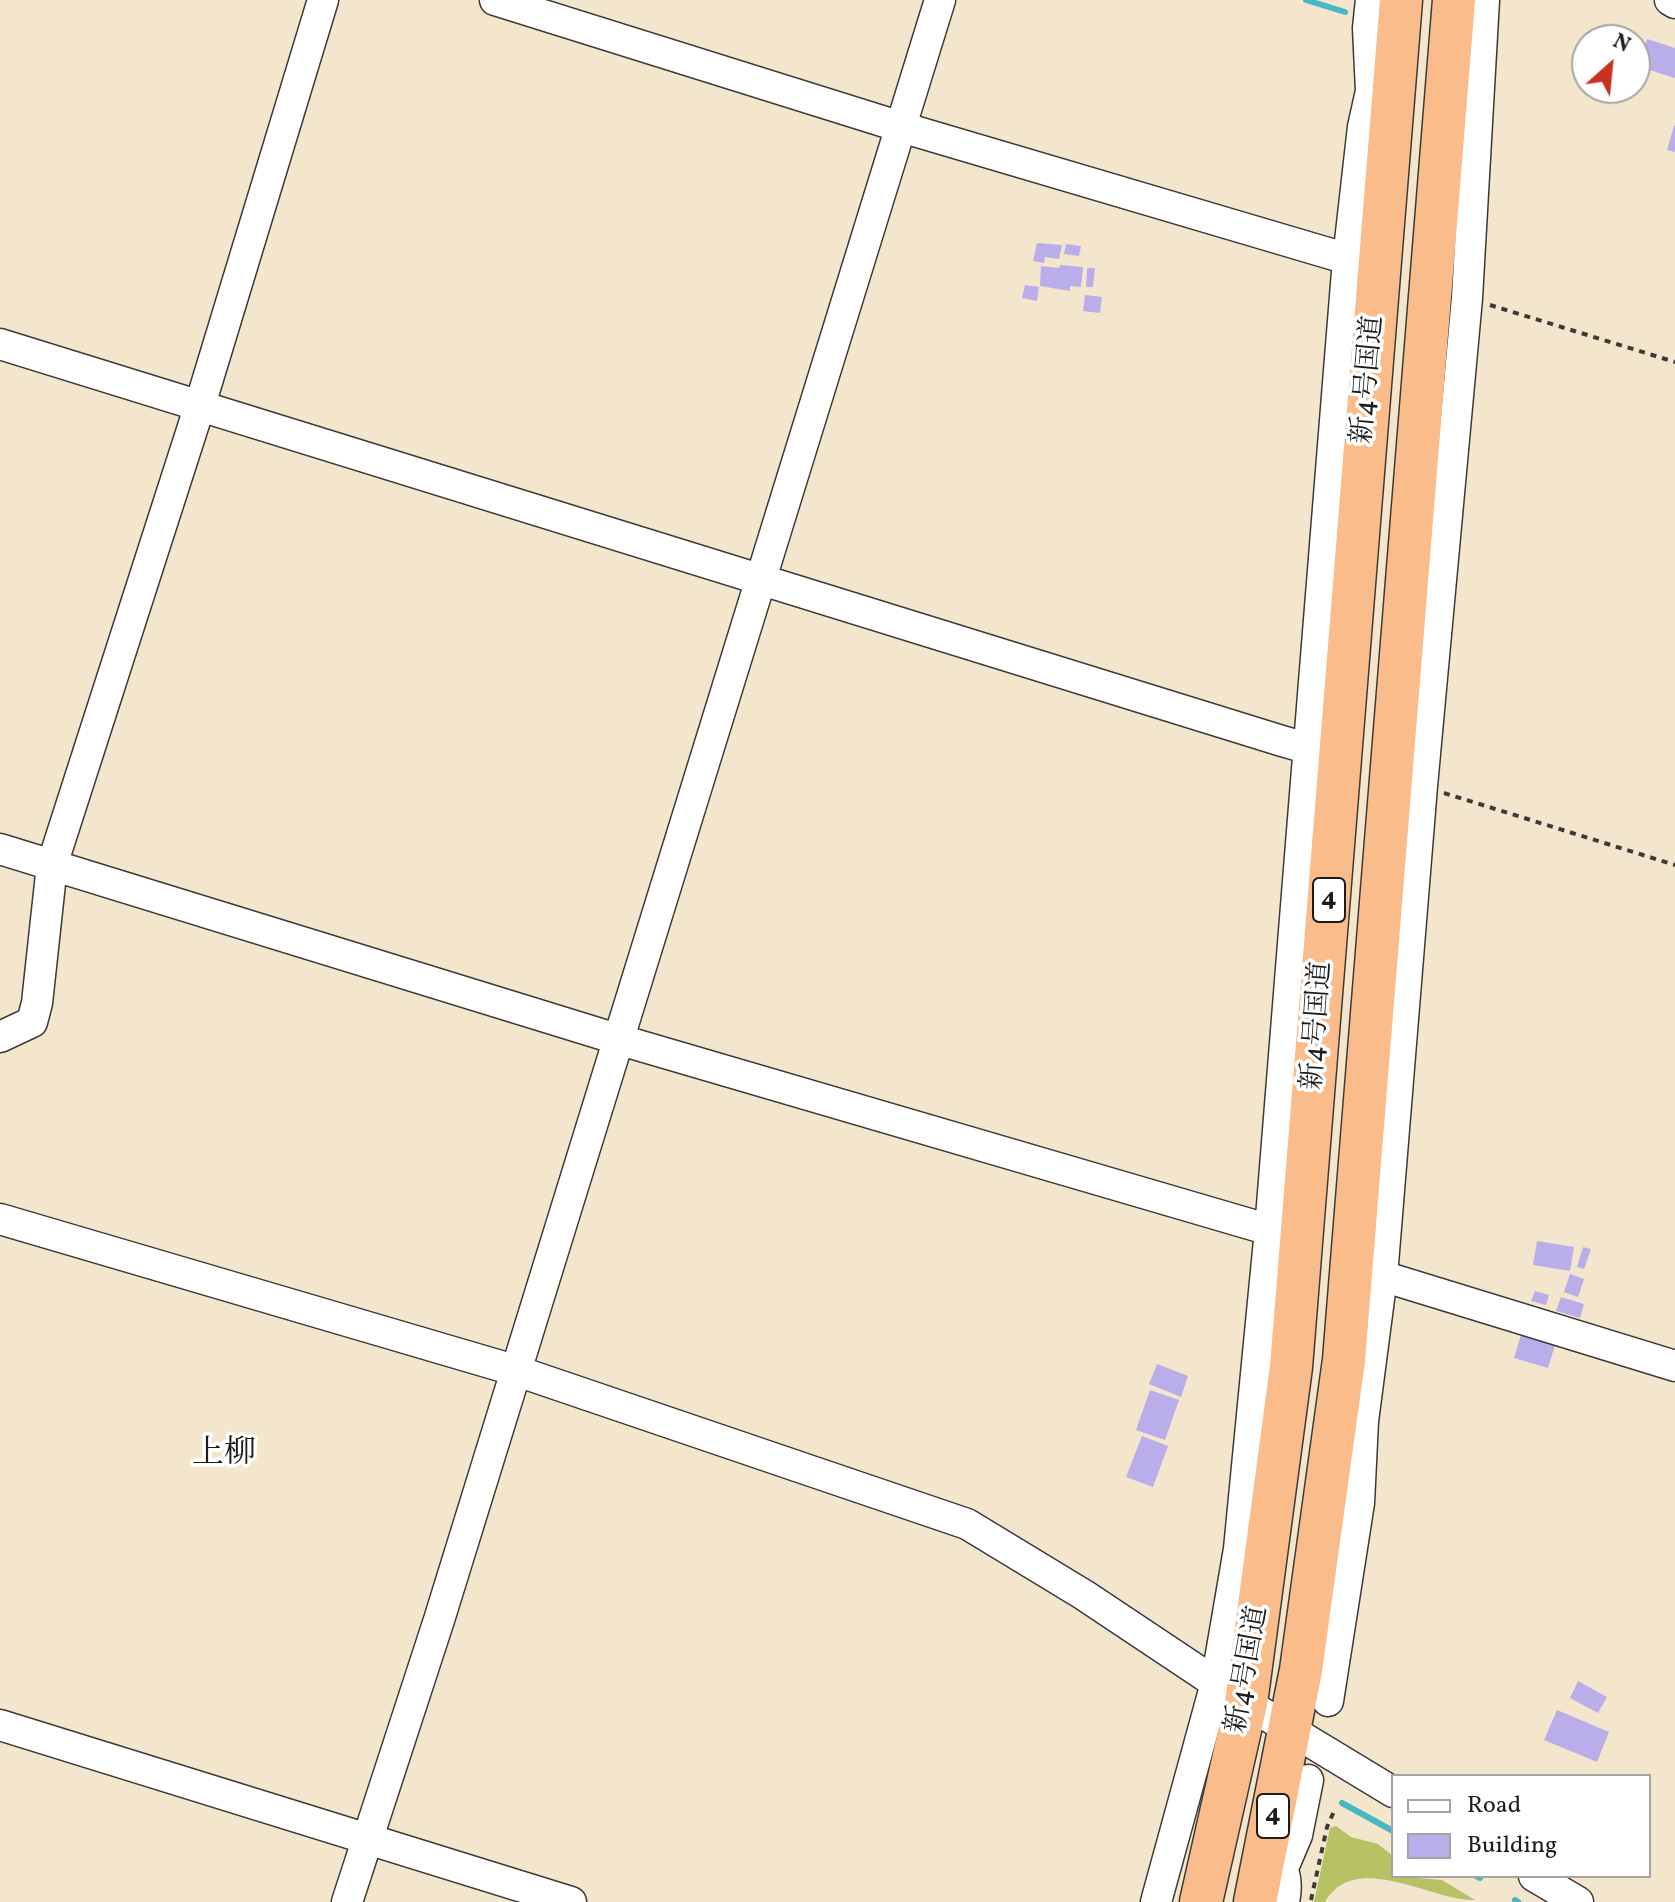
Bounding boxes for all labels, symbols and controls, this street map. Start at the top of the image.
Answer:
north arrow [1571,24,1651,104]
text: N [1607,27,1635,61]
street label: 新4号国道 [1348,314,1392,446]
road number: 4 [1313,878,1345,922]
street label: 新4号国道 [1298,961,1340,1091]
district label: 上柳 [192,1437,256,1475]
street label: 新4号国道 [1221,1604,1277,1736]
legend [1391,1774,1651,1878]
text: Road [1467,1789,1521,1823]
road number: 4 [1257,1794,1289,1838]
text: Building [1467,1829,1557,1863]

